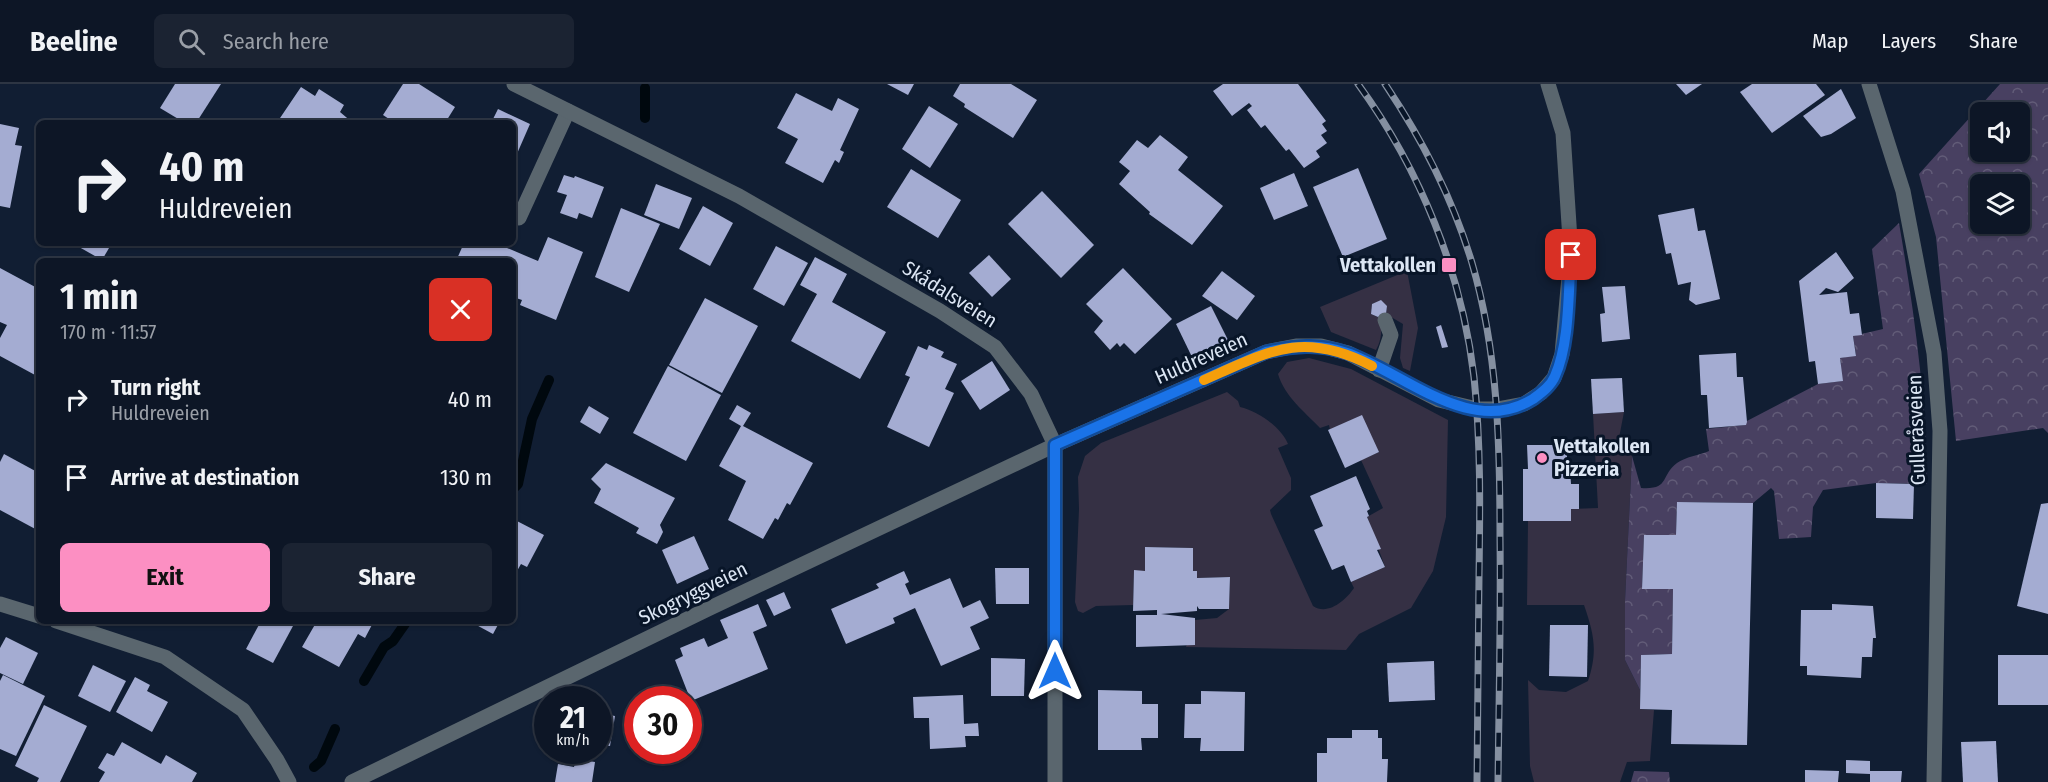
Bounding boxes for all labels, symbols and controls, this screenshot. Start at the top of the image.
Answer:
search box [154,14,574,68]
text: Beeline [30,25,118,58]
icon: search [175,25,208,58]
text: Search here [223,28,329,55]
text: Map [1812,28,1848,54]
text: Layers [1881,28,1936,54]
text: Share [1969,28,2018,54]
map controls [1970,102,2030,234]
button: sound [1970,102,2030,162]
text: 40 m [159,142,244,192]
icon: right [60,144,138,222]
button: layers [1970,174,2030,234]
text: Huldreveien [159,193,292,225]
pin [1545,229,1596,280]
icon: arrive [1554,238,1587,271]
place label: Vettakollen [1339,253,1436,277]
street label: Skådalsveien [898,256,1002,332]
marker: Vettakollen [1440,256,1458,274]
text: 1 min [60,275,138,319]
button: close [429,278,492,341]
text: 170 m · 11:57 [60,320,156,344]
street label: Huldreveien [1151,327,1251,389]
text: Turn right [111,374,200,401]
street label: Gulleråsveien [1902,374,1930,486]
icon: right [60,383,93,416]
text: 40 m [448,386,492,413]
text: Huldreveien [111,401,210,425]
place label: Vettakollen Pizzeria [1553,434,1650,481]
marker: Vettakollen Pizzeria [1535,451,1549,465]
icon: arrive [60,461,93,494]
text: Arrive at destination [111,464,299,491]
text: 130 m [440,464,492,491]
button: Exit [60,543,270,612]
button: Share [282,543,492,612]
street label: Skogryggveien [635,556,751,630]
position arrow [1023,639,1087,703]
speed limit sign: 30 [624,686,702,764]
text: 21 [560,700,586,736]
text: km/h [556,731,590,749]

